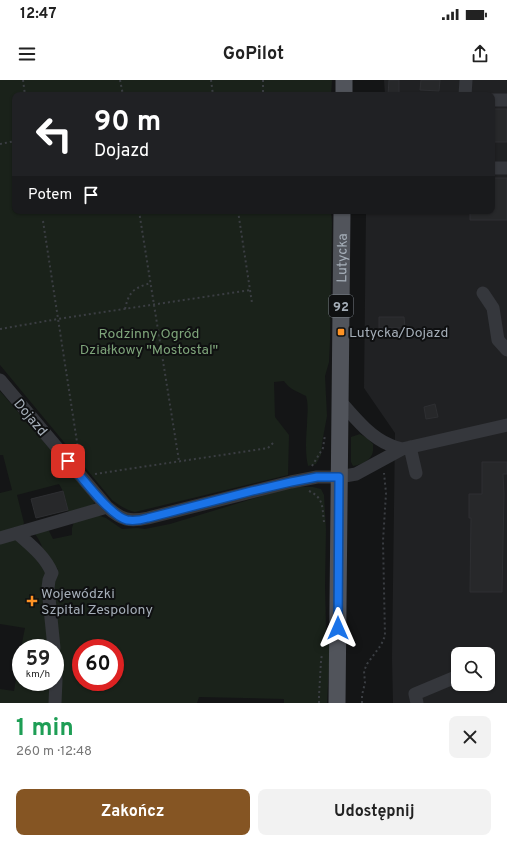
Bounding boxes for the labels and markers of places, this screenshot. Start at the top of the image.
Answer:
place label: Lutycka/Dojazd [349,325,448,342]
marker: Lutycka/Dojazd [336,327,346,337]
pin [51,444,85,478]
place label: Wojewódzki Szpital Zespolony [41,586,153,619]
marker: Wojewódzki Szpital Zespolony [26,595,38,607]

